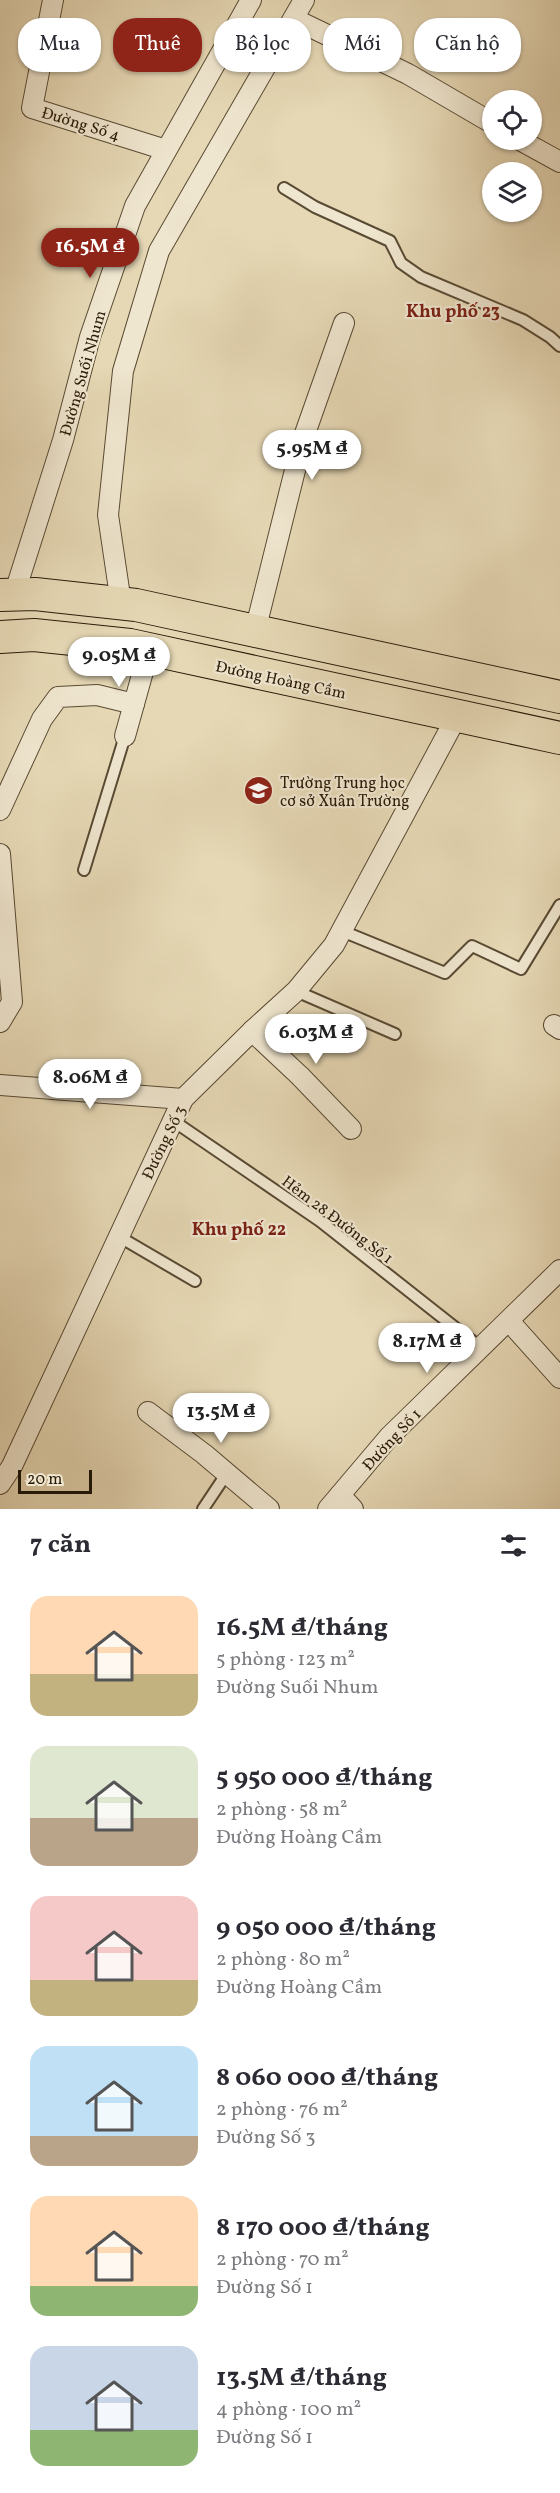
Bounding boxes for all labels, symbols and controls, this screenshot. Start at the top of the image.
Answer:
chip: Mua [18,18,101,72]
chip: Thuê [113,18,202,72]
chip: Bộ lọc [214,18,311,72]
chip: Mới [323,18,402,72]
chip: Căn hộ [414,18,521,72]
map controls [482,90,542,222]
button: locate [482,90,542,150]
street label: Đường Số 4 [38,103,122,147]
button: layers [482,162,542,222]
pin: 16.5M ₫ [35,228,145,279]
text: 16.5M ₫ [55,233,125,261]
district label: Khu phố 23 [406,300,500,325]
street label: Đường Suối Nhum [55,308,112,439]
pin: 5.95M ₫ [257,430,367,481]
text: 5.95M ₫ [276,435,348,463]
pin: 9.05M ₫ [64,637,174,688]
text: 9.05M ₫ [82,642,156,670]
street label: Đường Hoàng Cầm [213,656,348,706]
place label: Trường Trung học cơ sở Xuân Trường [280,773,410,813]
school or university icon: Trường Trung học cơ sở Xuân Trường [243,775,275,807]
pin: 6.03M ₫ [261,1014,371,1065]
text: 6.03M ₫ [279,1019,353,1047]
pin: 8.06M ₫ [35,1059,145,1110]
text: 8.06M ₫ [52,1064,128,1092]
street label: Đường Số 3 [137,1102,192,1184]
street label: Hẻm 28 Đường Số 1 [276,1171,397,1270]
district label: Khu phố 22 [192,1218,286,1243]
pin: 8.17M ₫ [372,1323,482,1374]
text: 8.17M ₫ [392,1328,462,1356]
pin: 13.5M ₫ [166,1393,276,1444]
text: 13.5M ₫ [187,1398,255,1426]
street label: Đường Số 1 [358,1404,427,1476]
scale bar [18,1467,92,1494]
text: 20 m [27,1469,62,1491]
text: 7 căn [30,1527,91,1563]
icon: filters [497,1529,530,1562]
text: 16.5M ₫/tháng [216,1610,388,1646]
icon: home [78,1620,150,1692]
text: 5 phòng · 123 m² [216,1646,355,1674]
text: Đường Suối Nhum [216,1674,378,1702]
text: 5 950 000 ₫/tháng [216,1760,433,1796]
icon: home [78,1770,150,1842]
text: 2 phòng · 58 m² [216,1796,348,1824]
text: Đường Hoàng Cầm [216,1824,382,1852]
text: 9 050 000 ₫/tháng [216,1910,436,1946]
icon: home [78,1920,150,1992]
text: 2 phòng · 80 m² [216,1946,350,1974]
text: Đường Hoàng Cầm [216,1974,382,2002]
text: 8 060 000 ₫/tháng [216,2060,438,2096]
icon: home [78,2070,150,2142]
text: 2 phòng · 76 m² [216,2096,348,2124]
text: Đường Số 3 [216,2124,316,2152]
text: 8 170 000 ₫/tháng [216,2210,430,2246]
icon: home [78,2220,150,2292]
text: 2 phòng · 70 m² [216,2246,349,2274]
text: Đường Số 1 [216,2274,313,2302]
text: 13.5M ₫/tháng [216,2360,387,2396]
icon: home [78,2370,150,2442]
text: 4 phòng · 100 m² [216,2396,361,2424]
text: Đường Số 1 [216,2424,313,2452]

